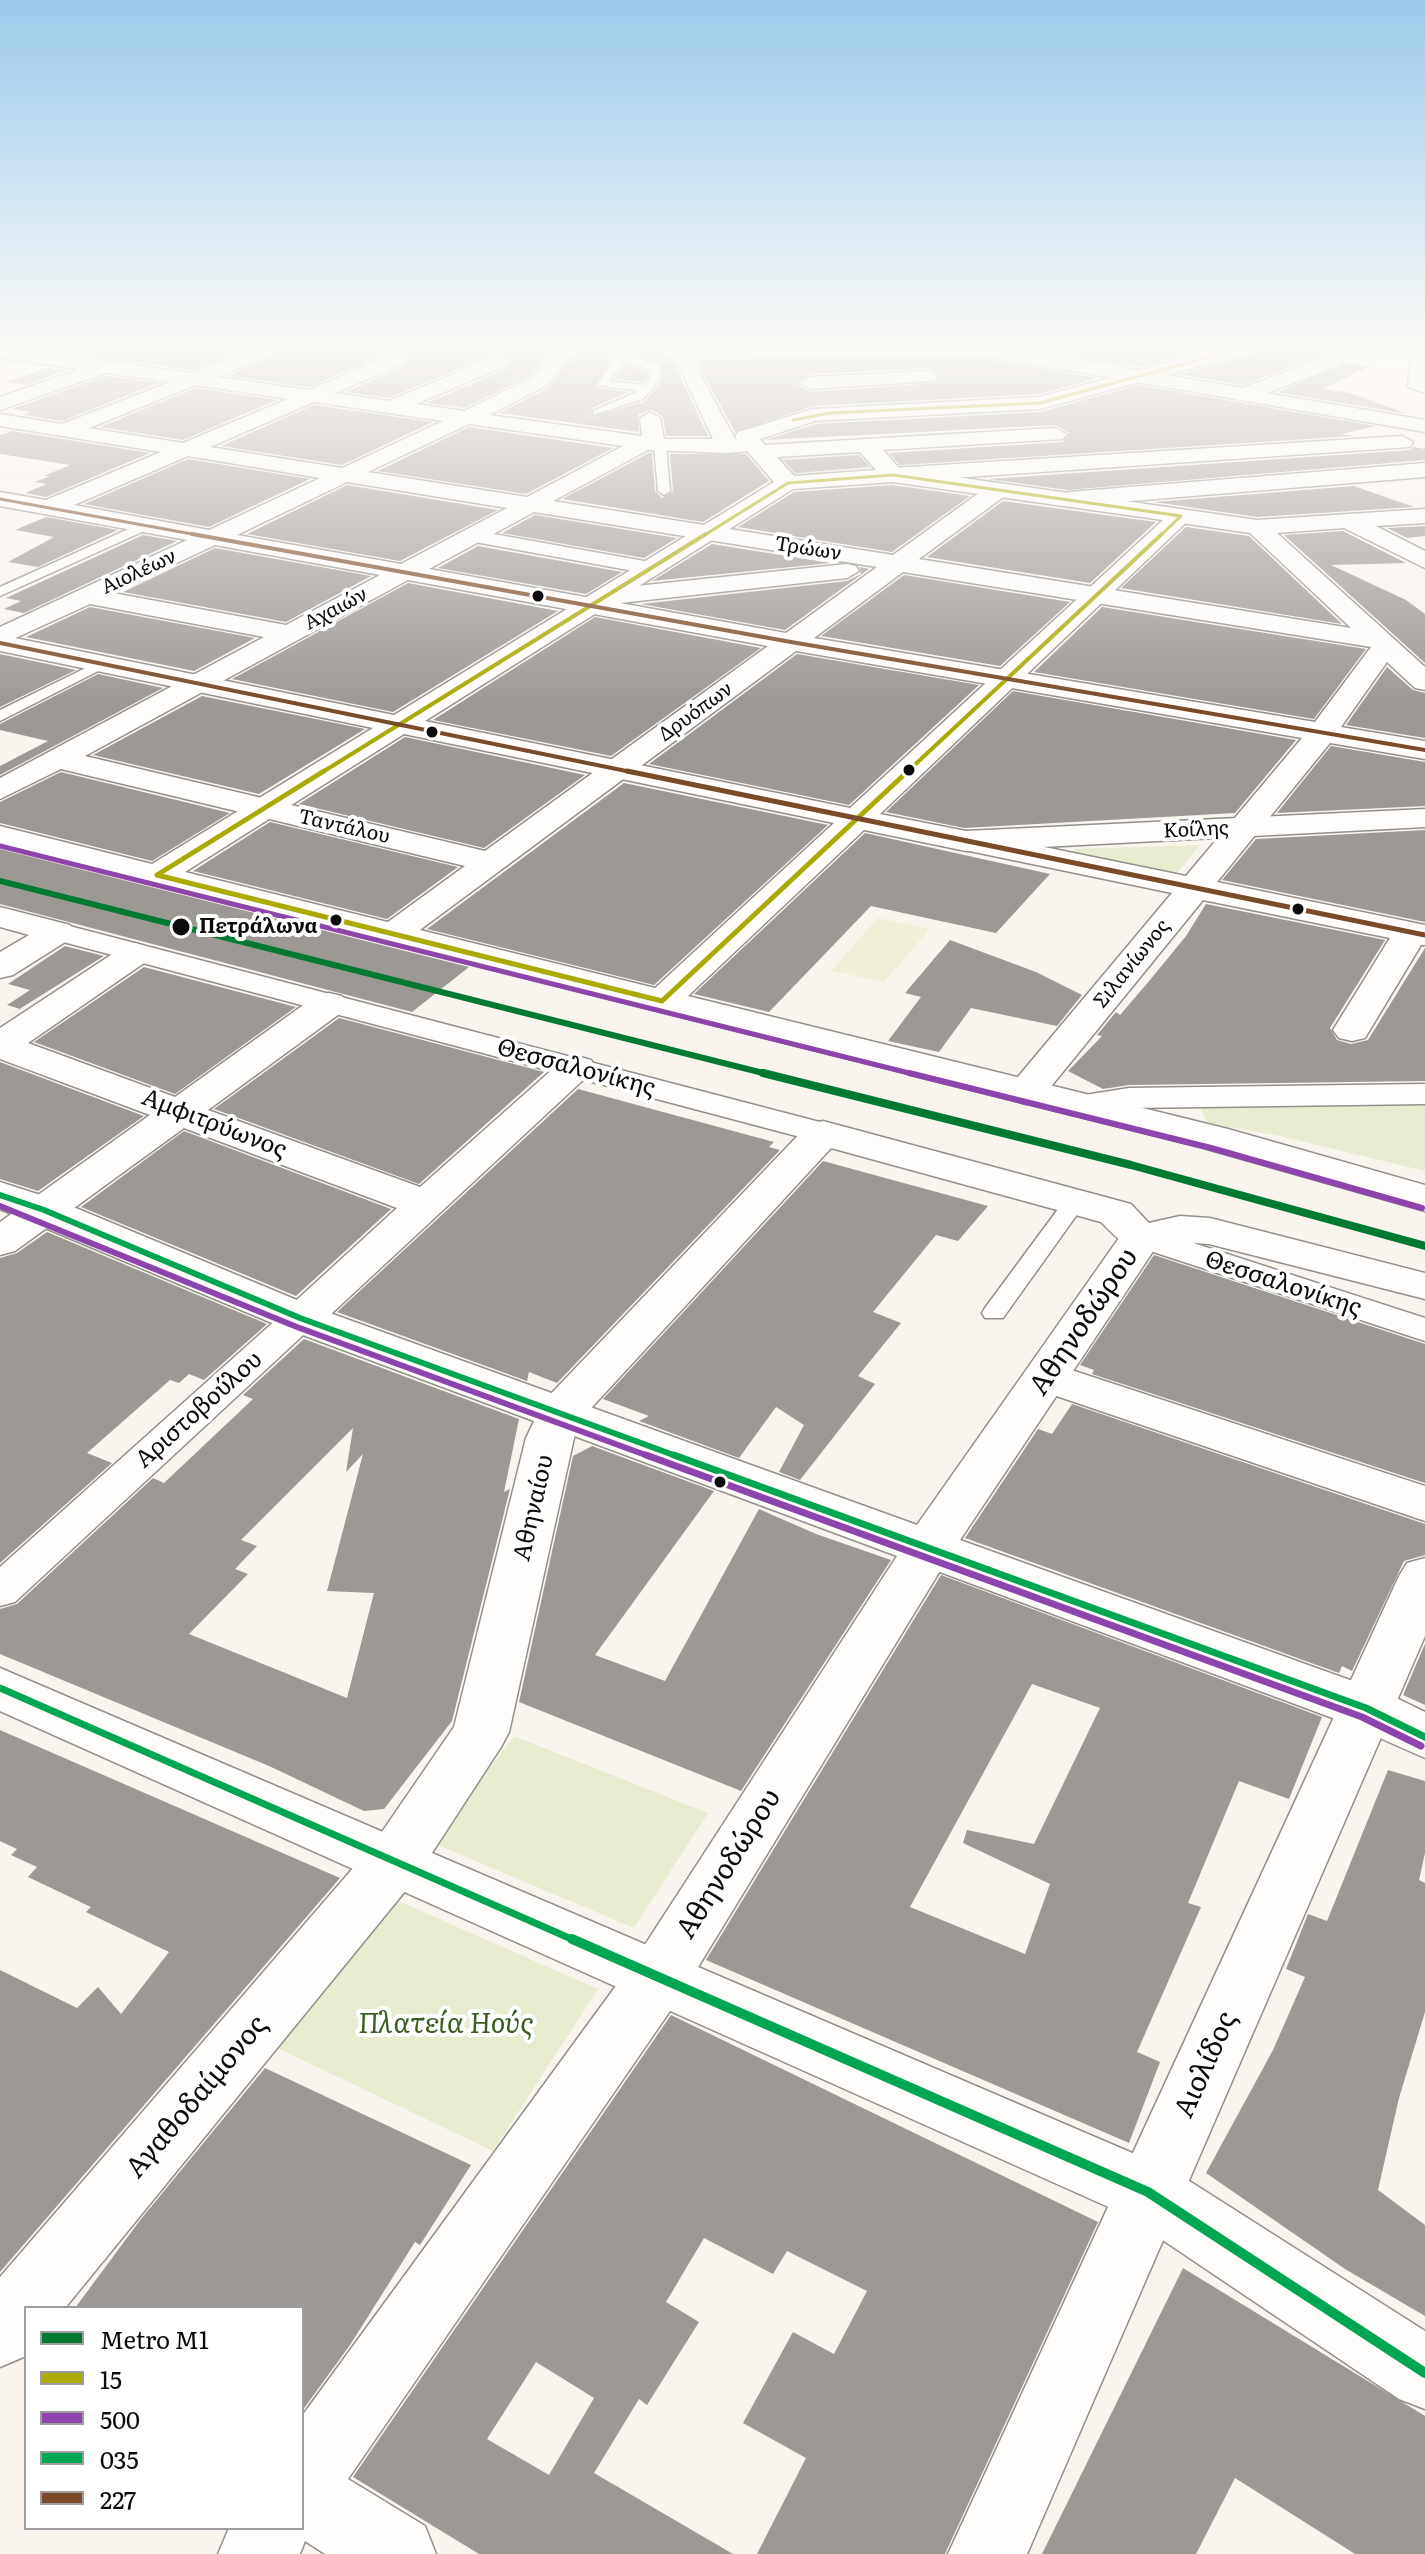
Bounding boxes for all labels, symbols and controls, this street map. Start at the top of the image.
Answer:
street label: Τρώων [773,532,843,566]
street label: Αιολέων [98,544,180,600]
street label: Αχαιών [300,582,372,636]
unlabelled marker [530,588,546,604]
street label: Δρυόπων [654,677,738,747]
unlabelled marker [424,724,440,740]
unlabelled marker [901,762,917,778]
street label: Ταντάλου [296,805,392,849]
street label: Κοίλης [1163,816,1229,844]
unlabelled marker [1290,901,1306,917]
unlabelled marker [328,912,344,928]
place label: Πετράλωνα [199,915,318,939]
street label: Σιλανίωνος [1089,915,1175,1013]
marker: Πετράλωνα [170,916,192,938]
street label: Θεσσαλονίκης [494,1033,658,1103]
street label: Αμφιτρύωνος [138,1083,290,1165]
street label: Αθηνοδώρου [1022,1242,1146,1402]
street label: Θεσσαλονίκης [1201,1245,1365,1323]
street label: Αριστοβούλου [130,1346,268,1474]
street label: Αθηναίου [508,1452,560,1564]
unlabelled marker [712,1474,728,1490]
street label: Αθηνοδώρου [670,1783,788,1945]
street label: Αιολίδος [1168,2007,1244,2123]
park label: Πλατεία Ηούς [358,2008,534,2042]
street label: Αγαθοδαίμονος [119,2009,275,2185]
legend [24,2306,304,2530]
text: Metro Μ1 [100,2321,209,2356]
text: 15 [100,2361,122,2396]
text: 500 [100,2401,140,2436]
text: 035 [100,2441,139,2476]
text: 227 [100,2481,136,2516]

